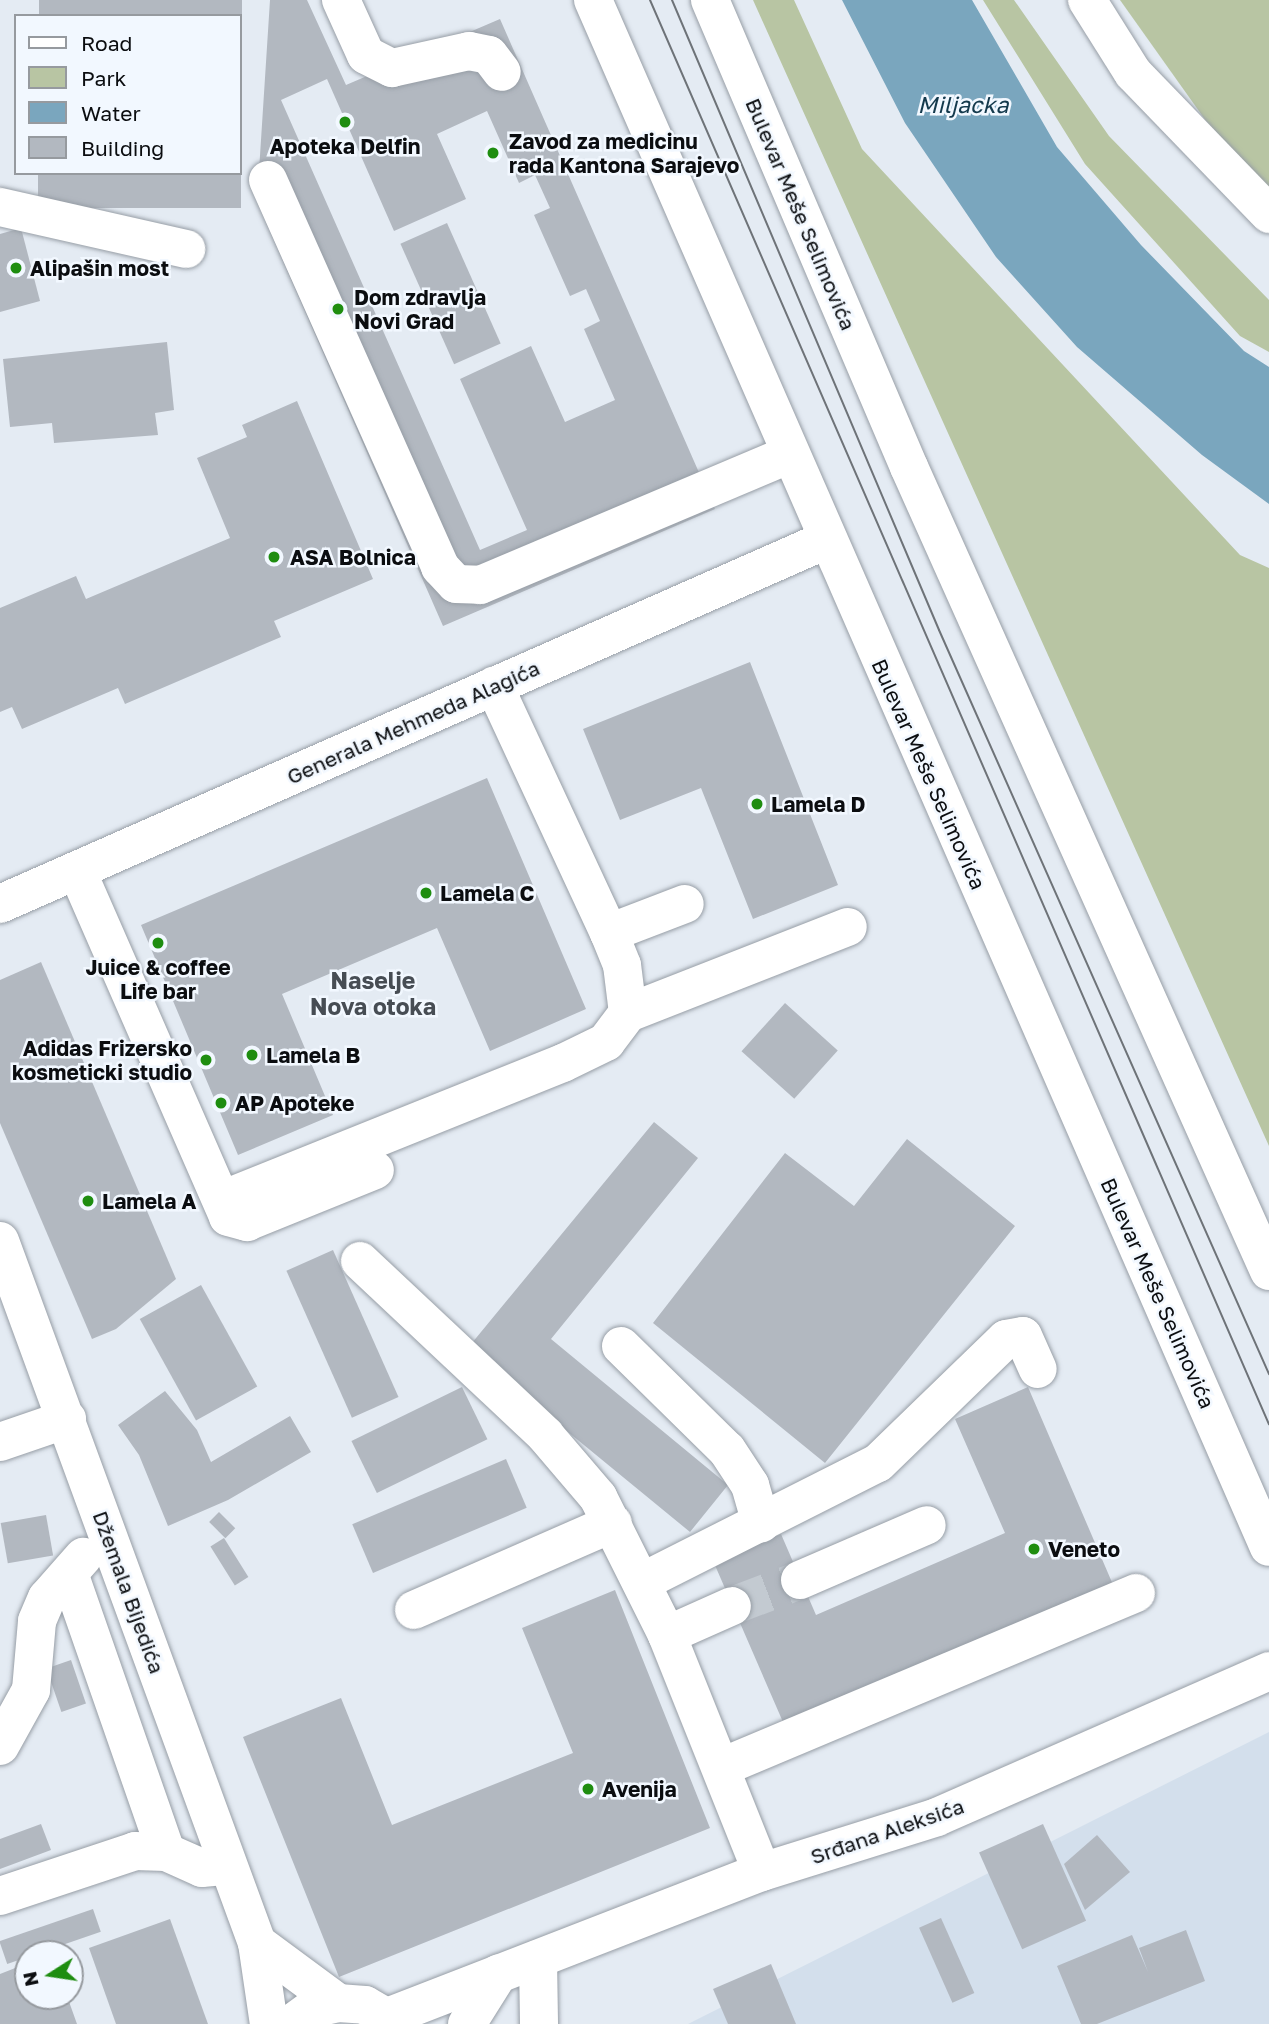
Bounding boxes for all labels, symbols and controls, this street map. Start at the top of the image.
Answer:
legend [14,14,242,175]
text: Road [81,30,132,56]
text: Park [81,65,126,91]
water label: Miljacka [918,90,1008,118]
street label: Bulevar Meše Selimovića [741,94,861,334]
text: Water [81,100,141,126]
marker: Apoteka Delfin [337,114,353,130]
place label: Zavod za medicinu rada Kantona Sarajevo [509,128,739,178]
place label: Apoteka Delfin [270,133,420,159]
text: Building [81,135,164,161]
marker: Zavod za medicinu rada Kantona Sarajevo [483,143,503,163]
place label: Alipašin most [30,255,169,281]
marker: Alipašin most [8,260,24,276]
place label: Dom zdravlja Novi Grad [354,284,486,334]
marker: Dom zdravlja Novi Grad [328,299,348,319]
place label: ASA Bolnica [290,544,416,570]
marker: ASA Bolnica [264,547,284,567]
street label: Generala Mehmeda Alagića [283,655,543,789]
street label: Bulevar Meše Selimovića [867,655,991,893]
place label: Lamela D [771,791,866,817]
marker: Lamela D [749,796,765,812]
place label: Lamela C [440,880,534,906]
marker: Lamela C [418,885,434,901]
marker: Juice & coffee Life bar [150,935,166,951]
place label: Juice & coffee Life bar [85,954,231,1004]
district label: Naselje Nova otoka [310,966,436,1020]
place label: Adidas Frizersko kosmeticki studio [12,1035,192,1085]
place label: Lamela B [266,1042,360,1068]
marker: Lamela B [244,1047,260,1063]
marker: Adidas Frizersko kosmeticki studio [198,1052,214,1068]
place label: AP Apoteke [235,1090,354,1116]
marker: AP Apoteke [213,1095,229,1111]
street label: Bulevar Meše Selimovića [1096,1174,1220,1412]
place label: Lamela A [102,1188,196,1214]
marker: Lamela A [80,1193,96,1209]
street label: Džemala Bijedića [88,1507,170,1677]
place label: Veneto [1048,1536,1120,1562]
marker: Veneto [1026,1541,1042,1557]
place label: Avenija [602,1776,677,1802]
marker: Avenija [580,1781,596,1797]
street label: Srđana Aleksića [807,1793,967,1869]
north arrow [14,1940,84,2010]
text: N [17,1970,43,1989]

